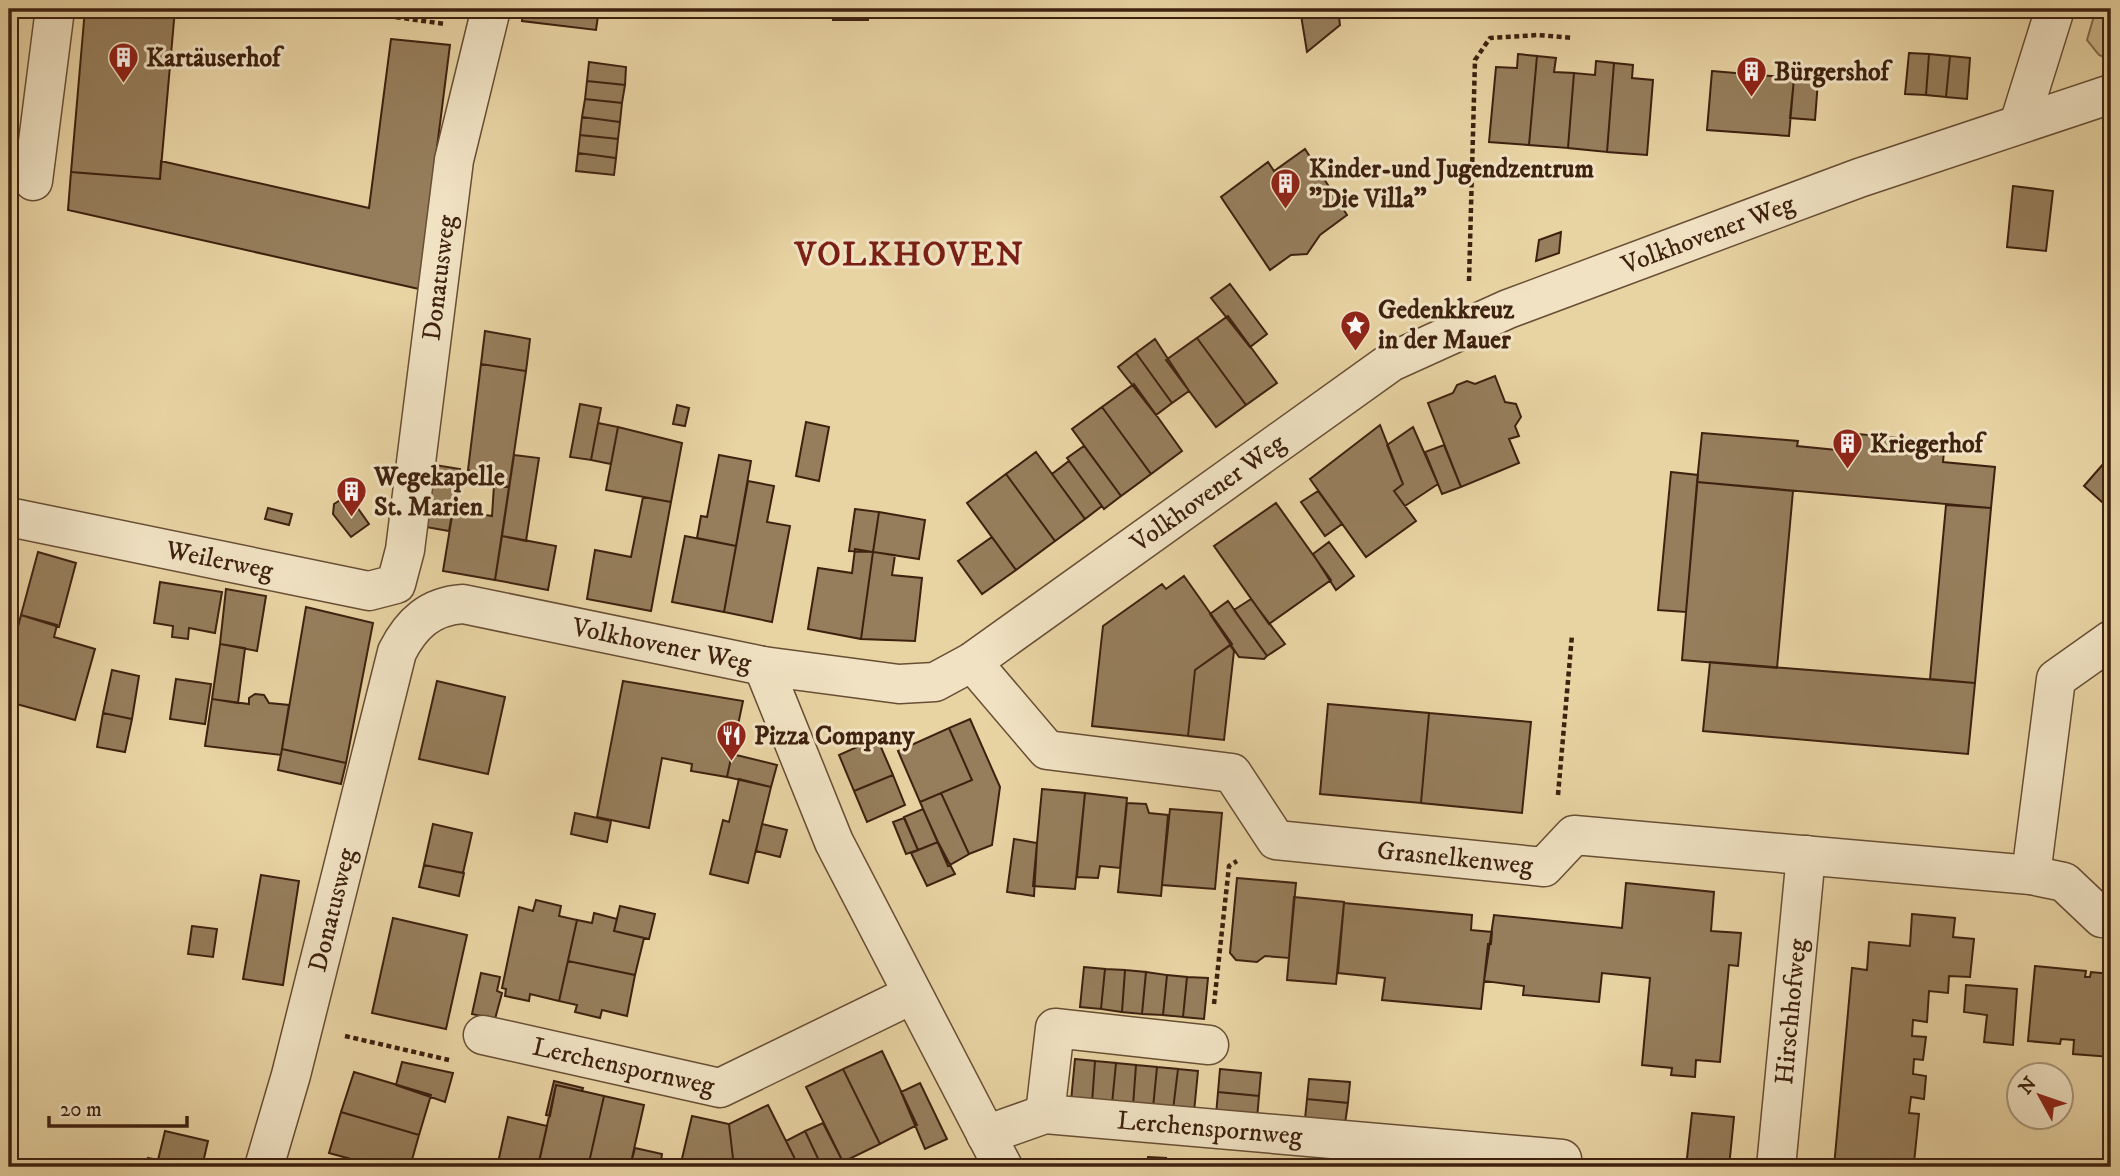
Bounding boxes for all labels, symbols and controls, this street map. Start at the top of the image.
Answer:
building icon: Kartäuserhof [106,41,140,85]
place label: Kartäuserhof [146,42,285,75]
building icon: Bürgershof [1734,55,1768,99]
place label: Bürgershof [1774,56,1894,89]
place label: Kinder-und Jugendzentrum "Die Villa" [1309,153,1594,216]
building icon: Kinder-und Jugendzentrum "Die Villa" [1269,167,1303,211]
street label: Volkhovener Weg [1616,187,1800,282]
street label: Donatusweg [415,213,463,342]
district label: VOLKHOVEN [793,235,1025,276]
place label: Gedenkkreuz in der Mauer [1378,294,1515,357]
place icon: Gedenkkreuz in der Mauer [1338,308,1372,352]
street label: Volkhovener Weg [1124,426,1292,560]
building icon: Kriegerhof [1830,427,1864,471]
place label: Kriegerhof [1870,428,1988,461]
place label: Wegekapelle St. Marien [373,461,505,524]
building icon: Wegekapelle St. Marien [334,475,368,519]
street label: Weilerweg [162,533,276,587]
street label: Volkhovener Weg [568,610,755,680]
restaurant icon: Pizza Company [714,719,748,763]
place label: Pizza Company [754,720,915,753]
street label: Grasnelkenweg [1375,834,1535,882]
street label: Donatusweg [301,844,364,975]
street label: Hirschhofweg [1768,937,1814,1086]
street label: Lerchenspornweg [529,1030,718,1103]
north arrow [2004,1060,2074,1130]
text: N [2014,1072,2042,1099]
scale bar [49,1085,187,1129]
text: 20 m [60,1097,102,1123]
street label: Lerchenspornweg [1116,1104,1304,1153]

